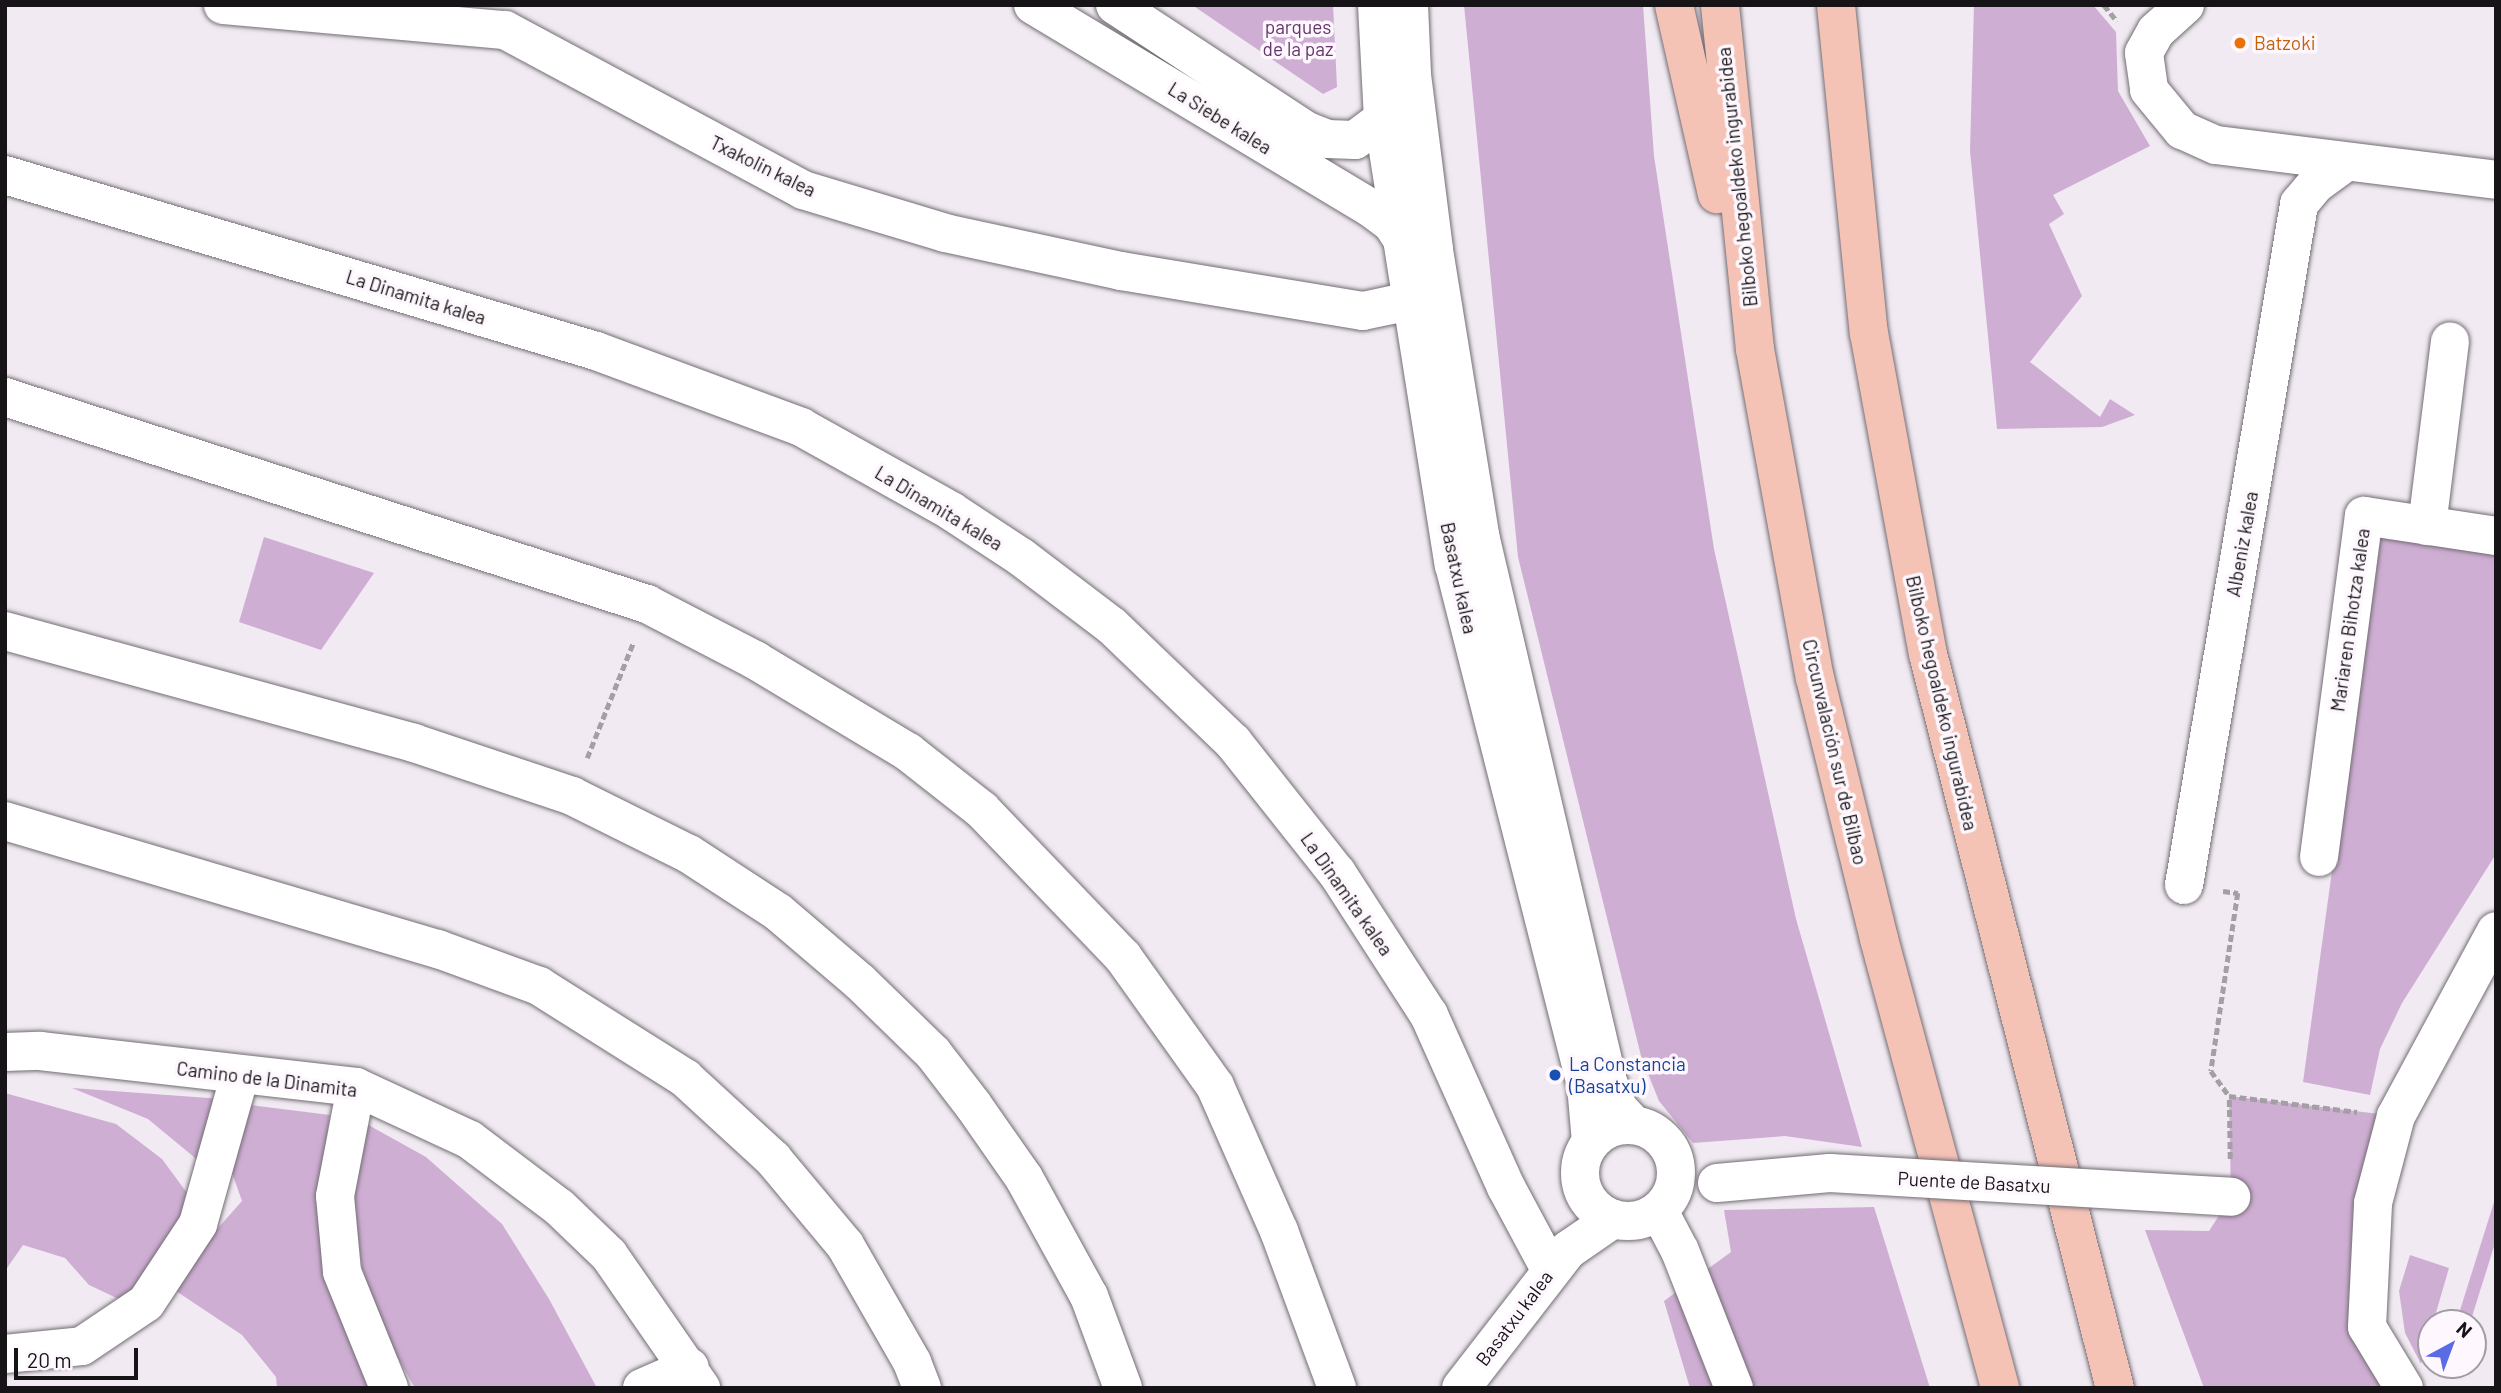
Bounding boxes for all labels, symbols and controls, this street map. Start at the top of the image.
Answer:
park label: parques de la paz [1263,16,1333,60]
place label: Batzoki [2254,32,2316,54]
marker: Batzoki [2232,35,2248,51]
street label: Bilboko hegoaldeko ingurabidea [1712,46,1762,308]
street label: La Siebe kalea [1164,77,1276,159]
street label: Txakolin kalea [706,131,820,201]
street label: La Dinamita kalea [343,265,489,329]
street label: La Dinamita kalea [871,461,1007,555]
street label: Albeniz kalea [2222,489,2262,599]
street label: Basatxu kalea [1436,520,1482,636]
street label: Mariaren Bihotza kalea [2326,527,2374,713]
street label: Bilboko hegoaldeko ingurabidea [1902,573,1982,833]
street label: Circunvalación sur de Bilbao [1798,637,1872,867]
street label: La Dinamita kalea [1296,828,1398,960]
place label: La Constancia (Basatxu) [1569,1053,1686,1097]
street label: Camino de la Dinamita [175,1057,359,1101]
marker: La Constancia (Basatxu) [1547,1067,1563,1083]
street label: Puente de Basatxu [1897,1167,2051,1197]
street label: Basatxu kalea [1471,1266,1557,1370]
north arrow [2417,1309,2487,1379]
text: N [2452,1316,2477,1342]
scale bar [18,1334,142,1378]
text: 20 m [27,1347,72,1372]

